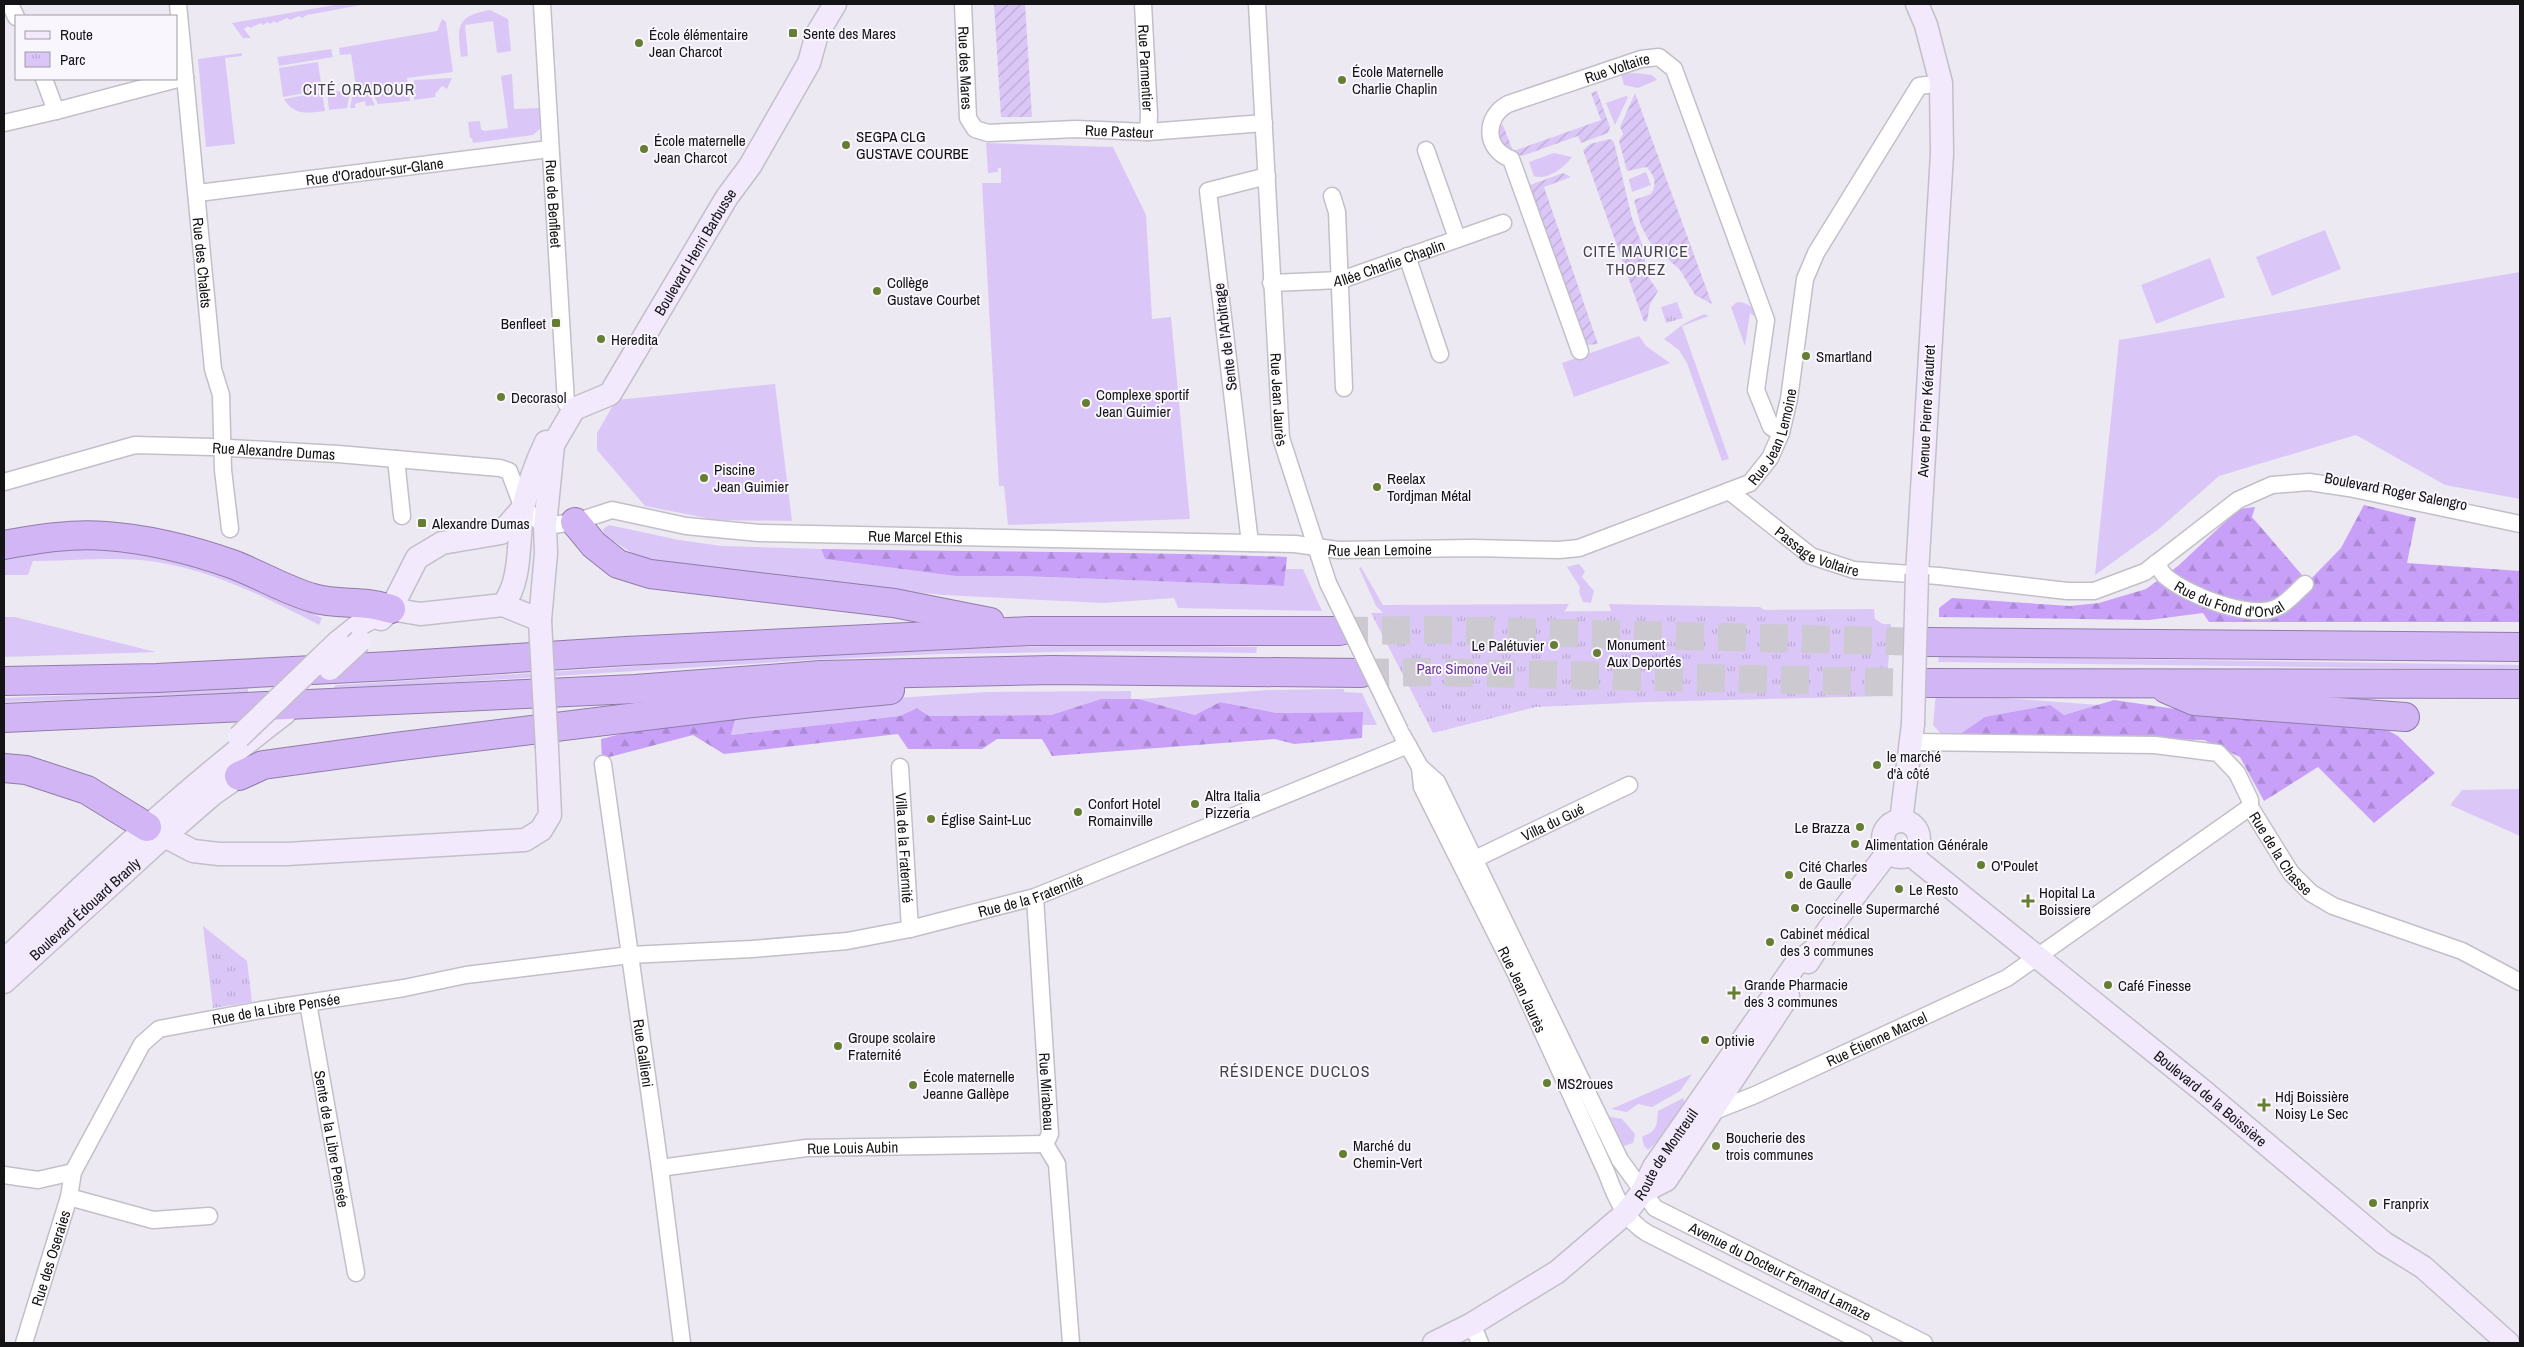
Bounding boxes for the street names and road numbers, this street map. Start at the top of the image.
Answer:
street label: Rue Parmentier [1134,24,1159,112]
street label: Rue des Mares [953,26,978,110]
street label: Rue Voltaire [1582,48,1651,88]
street label: Rue Pasteur [1085,119,1154,143]
street label: Rue d'Oradour-sur-Glane [305,152,445,190]
street label: Rue de Benfleet [541,159,567,249]
street label: Boulevard Henri Barbusse [649,184,741,319]
street label: Rue des Chalets [188,217,218,309]
street label: Allée Charlie Chaplin [1332,234,1447,291]
street label: Sente de l'Arbitrage [1208,282,1242,392]
street label: Avenue Pierre Kérautret [1912,344,1940,479]
street label: Rue Jean Jaurès [1266,352,1293,449]
street label: Rue Jean Lemoine [1742,387,1801,489]
street label: Rue Alexandre Dumas [212,437,336,464]
street label: Boulevard Roger Salengro [2323,467,2469,515]
street label: Passage Voltaire [1771,521,1860,581]
street label: Rue Marcel Ethis [868,525,963,548]
street label: Rue Jean Lemoine [1326,538,1432,561]
street label: Rue du Fond d'Orval [2171,575,2288,622]
street label: Villa de la Fraternité [891,792,919,904]
street label: Villa du Gué [1518,798,1588,846]
street label: Rue de la Chasse [2245,807,2318,900]
street label: Boulevard Édouard Branly [24,852,145,965]
street label: Rue de la Fraternité [976,868,1086,922]
street label: Rue Jean Jaurès [1493,943,1552,1036]
street label: Rue de la Libre Pensée [210,987,342,1029]
street label: Rue Étienne Marcel [1823,1006,1930,1071]
street label: Rue Gallieni [629,1018,659,1088]
street label: Boulevard de la Boissière [2150,1045,2272,1151]
street label: Rue Mirabeau [1034,1052,1060,1131]
street label: Sente de la Libre Pensée [310,1069,355,1209]
street label: Route de Montreuil [1629,1104,1702,1204]
street label: Rue Louis Aubin [807,1136,898,1158]
street label: Rue des Oseraies [26,1207,75,1308]
street label: Avenue du Docteur Fernand Lamaze [1685,1216,1875,1325]

